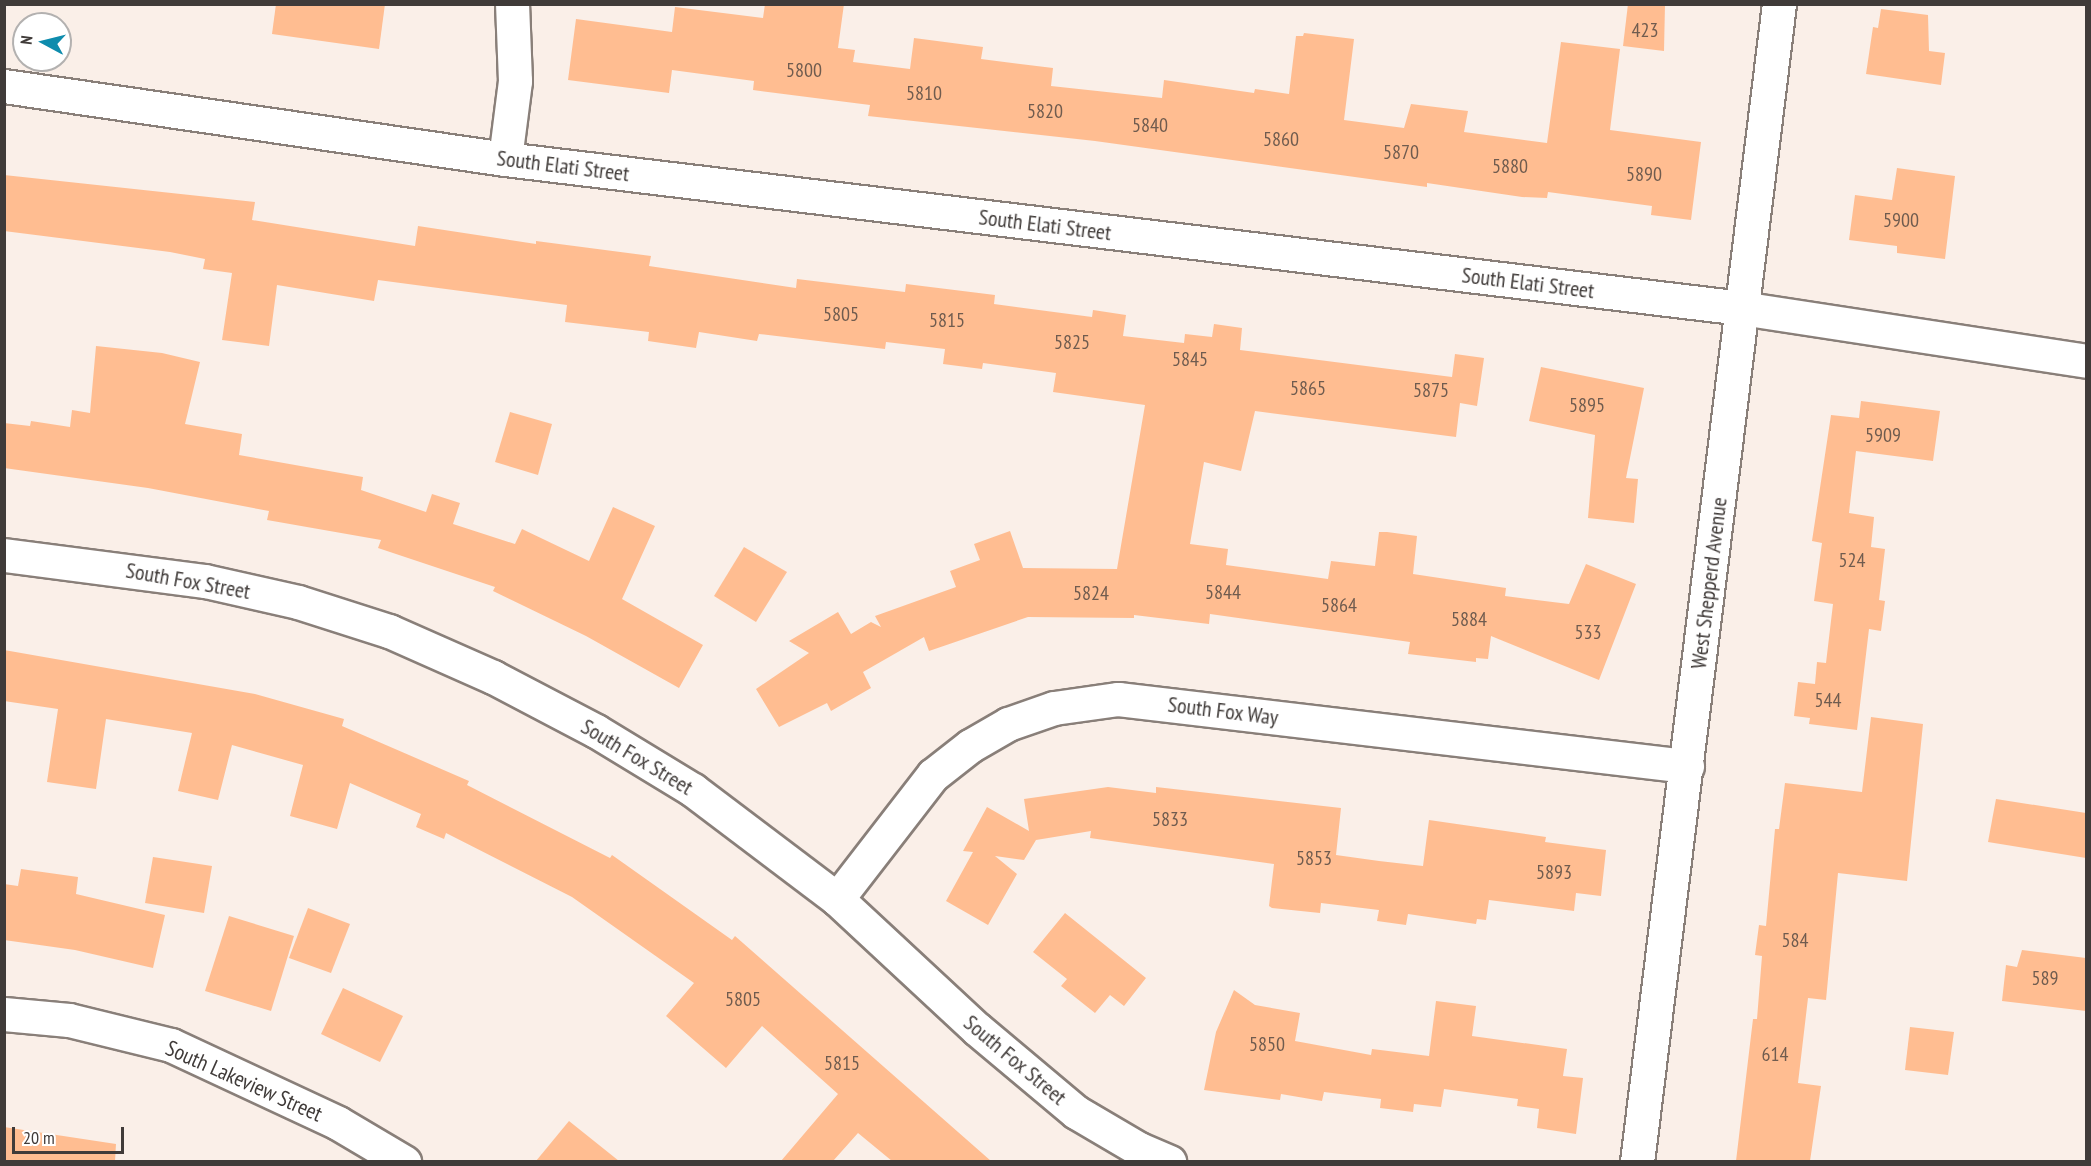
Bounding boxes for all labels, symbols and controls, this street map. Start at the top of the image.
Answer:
north arrow [12,12,72,72]
house number: 423 [1632,18,1658,42]
text: N [16,35,37,46]
house number: 5800 [786,58,822,82]
house number: 5810 [906,81,942,105]
house number: 5820 [1027,99,1063,123]
house number: 5840 [1132,113,1168,137]
house number: 5860 [1263,127,1299,151]
house number: 5870 [1383,140,1419,164]
street label: South Elati Street [495,145,631,187]
house number: 5880 [1492,154,1528,178]
house number: 5890 [1626,162,1662,186]
street label: South Elati Street [977,204,1113,246]
house number: 5900 [1883,208,1919,232]
street label: South Elati Street [1460,262,1596,304]
house number: 5805 [823,302,859,326]
house number: 5815 [929,308,965,332]
house number: 5825 [1054,330,1090,354]
house number: 5845 [1172,347,1208,371]
house number: 5865 [1290,376,1326,400]
house number: 5875 [1413,378,1449,402]
house number: 5895 [1569,393,1605,417]
house number: 5909 [1865,423,1901,447]
street label: West Shepperd Avenue [1685,495,1733,671]
house number: 524 [1839,548,1865,572]
street label: South Fox Street [124,557,252,605]
house number: 5844 [1205,580,1241,604]
house number: 5824 [1073,581,1109,605]
house number: 5864 [1321,593,1357,617]
house number: 5884 [1451,607,1487,631]
house number: 533 [1575,620,1601,644]
house number: 544 [1815,688,1841,712]
street label: South Fox Way [1166,691,1280,731]
street label: South Fox Street [576,713,698,801]
house number: 5833 [1152,807,1188,831]
house number: 5853 [1296,846,1332,870]
house number: 5893 [1536,860,1572,884]
house number: 584 [1782,928,1808,952]
house number: 589 [2032,966,2058,990]
house number: 5805 [725,987,761,1011]
street label: South Fox Street [958,1009,1072,1111]
house number: 5850 [1249,1032,1285,1056]
street label: South Lakeview Street [161,1035,327,1127]
house number: 614 [1762,1042,1788,1066]
house number: 5815 [824,1051,860,1075]
scale bar [15,1115,128,1153]
text: 20 m [23,1126,55,1149]

